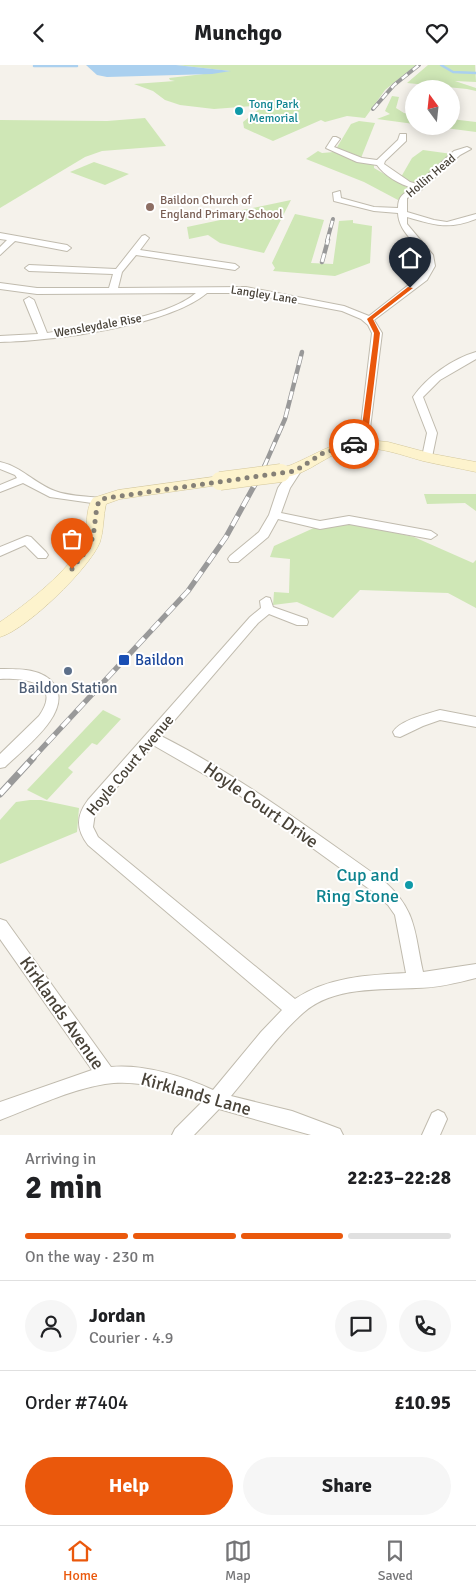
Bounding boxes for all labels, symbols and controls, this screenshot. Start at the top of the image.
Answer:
icon: back [25,19,53,47]
text: Munchgo [194,19,282,46]
icon: heart [423,19,451,47]
north arrow [405,80,460,135]
map controls [405,80,460,135]
place label: Tong Park Memorial [249,97,299,126]
marker: Tong Park Memorial [233,105,245,117]
street label: Hollin Head [403,151,459,201]
place label: Baildon Church of England Primary School [160,193,283,222]
marker: Baildon Church of England Primary School [144,201,156,213]
pin [389,237,431,288]
icon: home [396,244,424,272]
street label: Langley Lane [230,282,298,308]
street label: Wensleydale Rise [53,311,143,341]
courier [329,419,379,469]
icon: car [340,430,368,458]
pin [51,518,93,569]
icon: bag [58,525,86,553]
place label: Baildon [135,651,184,669]
marker: Baildon [117,653,131,667]
marker: Baildon Station [62,665,74,677]
place label: Baildon Station [19,679,117,697]
street label: Hoyle Court Avenue [83,711,177,819]
street label: Hoyle Court Drive [199,757,323,853]
place label: Cup and Ring Stone [316,864,399,907]
marker: Cup and Ring Stone [403,879,415,891]
street label: Kirklands Avenue [15,952,109,1074]
street label: Kirklands Lane [138,1068,254,1120]
text: Arriving in [25,1149,96,1169]
text: 22:23–22:28 [347,1166,451,1190]
text: 2 min [25,1168,102,1207]
text: On the way · 230 m [25,1247,155,1267]
button: person [25,1300,77,1352]
button: chat [335,1300,387,1352]
button: phone [399,1300,451,1352]
text: Jordan [89,1304,146,1328]
text: Courier · 4.9 [89,1328,173,1348]
text: Order #7404 [25,1391,128,1415]
text: £10.95 [394,1391,451,1415]
button: Help [25,1457,233,1515]
button: Share [243,1457,451,1515]
tab: Home [63,1537,98,1584]
tab: Map [224,1537,252,1584]
tab: Saved [378,1537,413,1584]

